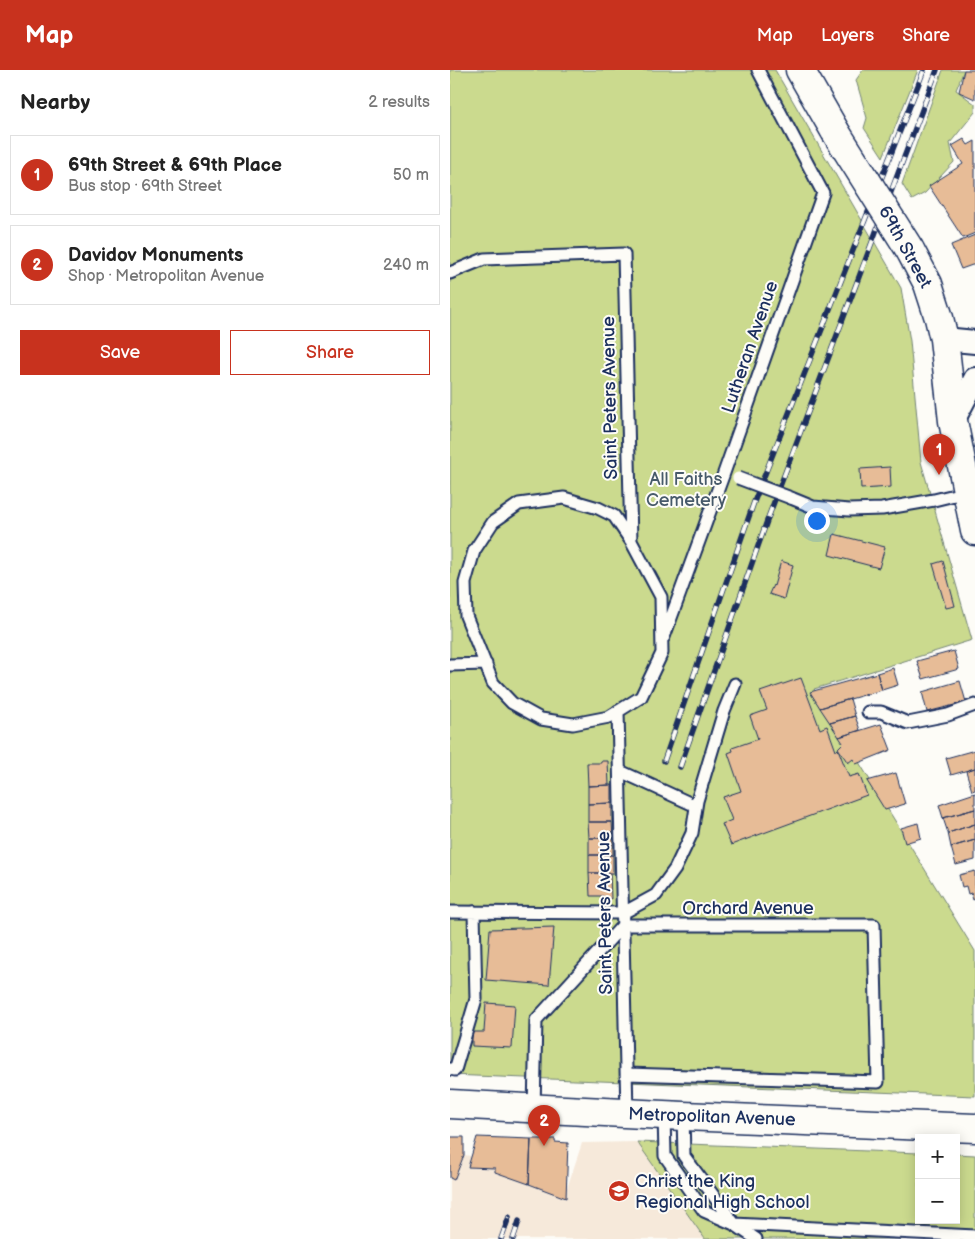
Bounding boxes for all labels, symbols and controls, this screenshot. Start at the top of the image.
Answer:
text: Map [25,21,73,50]
text: Map [757,25,793,46]
text: Layers [821,25,874,46]
text: Share [902,25,950,46]
text: Nearby [20,90,90,115]
text: 2 results [368,93,430,112]
text: 69th Street & 69th Place [68,154,282,177]
text: 1 [34,166,40,185]
text: 50 m [393,166,429,185]
text: Bus stop · 69th Street [68,177,222,196]
street label: 69th Street [874,202,936,292]
text: Davidov Monuments [68,244,243,267]
text: 2 [32,256,42,275]
text: 240 m [383,256,429,275]
text: Shop · Metropolitan Avenue [68,267,264,286]
street label: Lutheran Avenue [718,278,783,416]
street label: Saint Peters Avenue [598,316,622,480]
button: Save [20,330,220,375]
button: Share [230,330,430,375]
pin: 1 [923,434,955,475]
park label: All Faiths Cemetery [646,469,727,511]
your location [804,508,830,534]
street label: Saint Peters Avenue [593,831,617,995]
street label: Orchard Avenue [682,898,814,919]
street label: Metropolitan Avenue [628,1104,796,1130]
pin: 2 [528,1105,560,1146]
map controls [915,1134,960,1224]
button: + [915,1134,960,1179]
place label: Christ the King Regional High School [635,1171,810,1213]
school or university icon: Christ the King Regional High School [607,1179,631,1203]
button: − [915,1179,960,1224]

